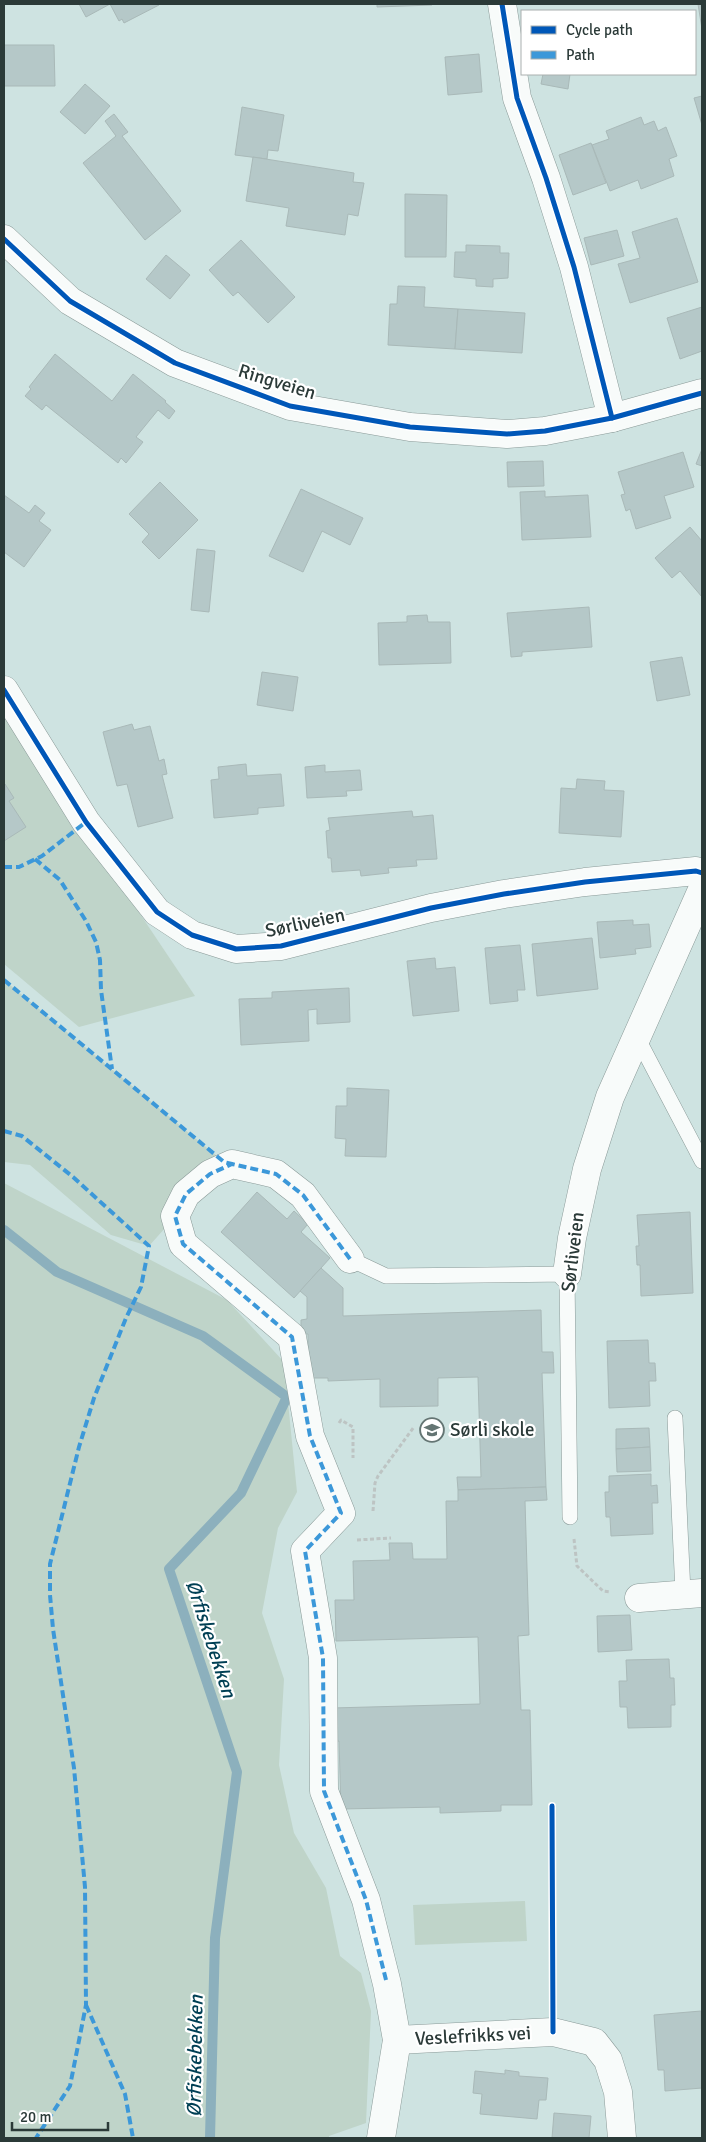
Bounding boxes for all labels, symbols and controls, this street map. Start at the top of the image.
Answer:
legend [521,10,696,75]
text: Cycle path [566,21,633,39]
text: Path [566,46,595,64]
street label: Ringveien [235,359,319,405]
street label: Sørliveien [263,903,347,943]
street label: Sørliveien [556,1210,590,1294]
school or university icon: Sørli skole [419,1417,445,1443]
place label: Sørli skole [450,1418,535,1442]
water label: Ørfiskebekken [180,1577,242,1702]
water label: Ørfiskebekken [181,1994,209,2117]
street label: Veslefrikks vei [414,2021,532,2051]
scale bar [12,2100,109,2132]
text: 20 m [20,2108,51,2126]

